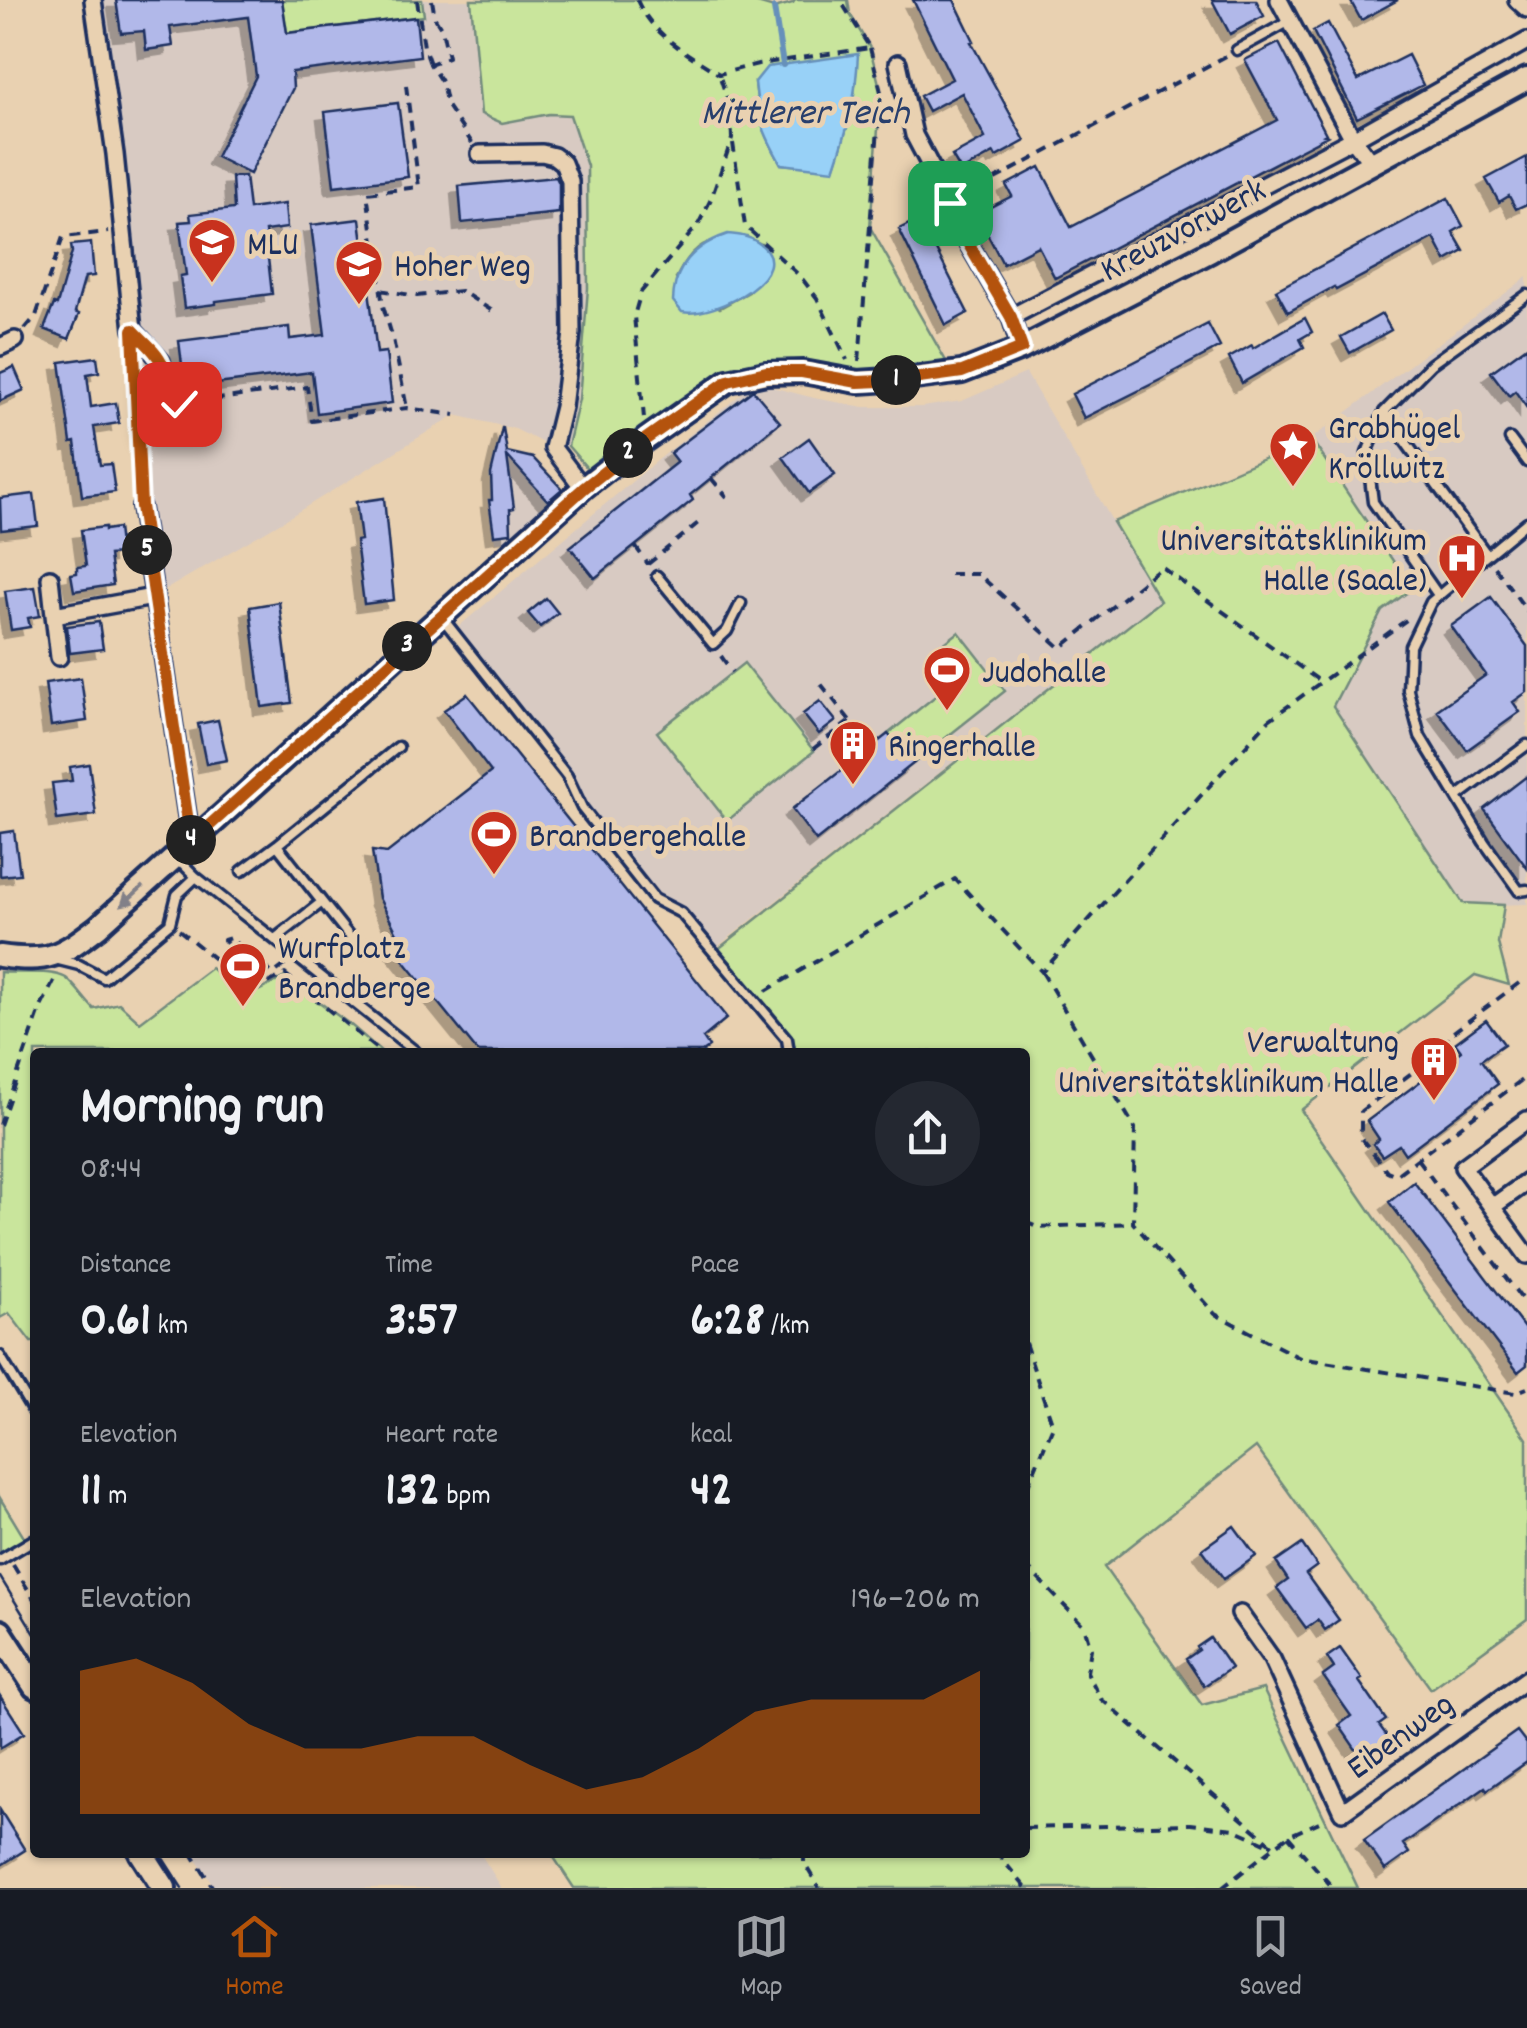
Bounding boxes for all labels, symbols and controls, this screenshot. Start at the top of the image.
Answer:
water label: Mittlerer Teich [701,88,911,143]
pin [908,161,993,246]
street label: Kreuzvorwerk [1093,168,1276,297]
icon: arrive [923,176,978,231]
school or university icon: MLU [186,216,238,284]
place label: MLU [247,222,299,272]
school or university icon: Hoher Weg [333,238,385,306]
place label: Hoher Weg [394,244,531,294]
pin: 1 [871,355,921,405]
text: 1 [893,360,899,400]
pin [137,362,222,447]
icon: check [152,377,207,432]
place label: Grabhügel Kröllwitz [1328,406,1460,496]
place icon: Grabhügel Kröllwitz [1267,420,1319,488]
pin: 2 [603,428,653,478]
text: 2 [622,433,634,473]
place label: Universitätsklinikum Halle (Saale) [1160,518,1427,608]
pin: 5 [122,525,172,575]
text: 5 [141,530,153,570]
hospital icon: Universitätsklinikum Halle (Saale) [1436,532,1488,600]
pin: 3 [382,621,432,671]
text: 3 [401,626,413,666]
sports icon: Judohalle [921,644,973,712]
place label: Judohalle [982,650,1106,700]
building icon: Ringerhalle [827,718,879,786]
place label: Ringerhalle [888,724,1036,774]
sports icon: Brandbergehalle [468,808,520,876]
place label: Brandbergehalle [529,814,746,864]
pin: 4 [166,815,216,865]
text: 4 [185,820,197,860]
one-way arrow [120,884,145,906]
place label: Wurfplatz Brandberge [278,926,431,1016]
sports icon: Wurfplatz Brandberge [217,940,269,1008]
place label: Verwaltung Universitätsklinikum Halle [1058,1020,1399,1110]
building icon: Verwaltung Universitätsklinikum Halle [1408,1034,1460,1102]
text: Morning run [80,1071,324,1150]
button: share [875,1081,980,1186]
text: 08:44 [80,1148,142,1194]
text: Distance [80,1247,171,1287]
text: Time [385,1247,433,1287]
text: Pace [690,1247,739,1287]
text: 0.61 [80,1287,151,1359]
text: 3:57 [385,1287,458,1359]
text: 6:28 [690,1287,765,1359]
text: km [151,1308,188,1348]
text: /km [765,1308,810,1348]
text: Elevation [80,1417,177,1457]
text: Heart rate [385,1417,498,1457]
text: kcal [690,1417,733,1457]
text: 11 [80,1457,102,1529]
text: 132 [385,1457,440,1529]
text: 42 [690,1457,733,1529]
text: m [102,1478,128,1518]
text: bpm [440,1478,491,1518]
text: Elevation [80,1578,191,1624]
text: 196–206 m [850,1578,980,1624]
street label: Eibenweg [1338,1682,1466,1794]
tab: Home [225,1909,284,2009]
tab: Map [734,1909,789,2009]
tab: Saved [1239,1909,1302,2009]

